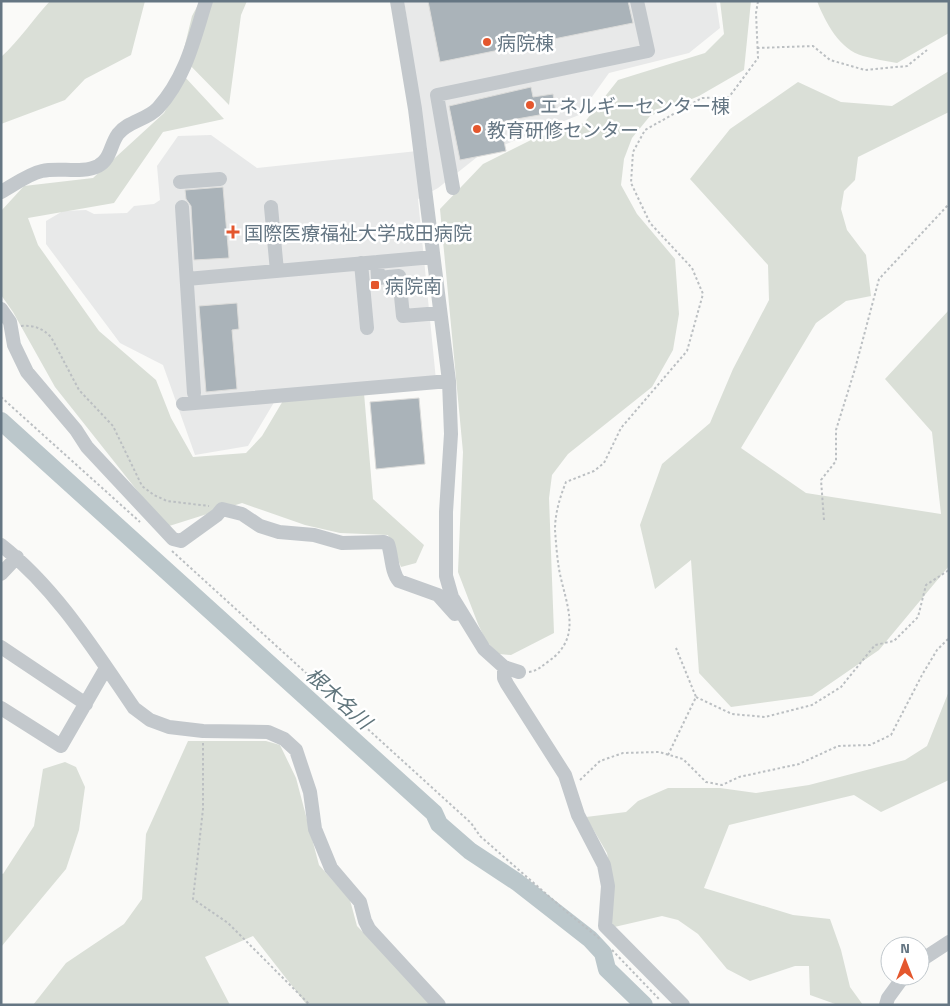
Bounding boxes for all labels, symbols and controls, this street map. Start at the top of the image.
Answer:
place label: 病院棟 [497,28,554,57]
marker: 病院棟 [481,36,493,48]
place label: エネルギーセンター棟 [540,91,730,120]
marker: エネルギーセンター棟 [524,99,536,111]
place label: 教育研修センター [487,115,639,144]
marker: 教育研修センター [471,123,483,135]
place label: 国際医療福祉大学成田病院 [244,218,472,247]
marker: 国際医療福祉大学成田病院 [226,225,240,239]
place label: 病院南 [385,271,442,300]
marker: 病院南 [369,279,381,291]
water label: 根木名川 [299,660,381,738]
north arrow [880,936,930,986]
text: N [900,937,910,958]

